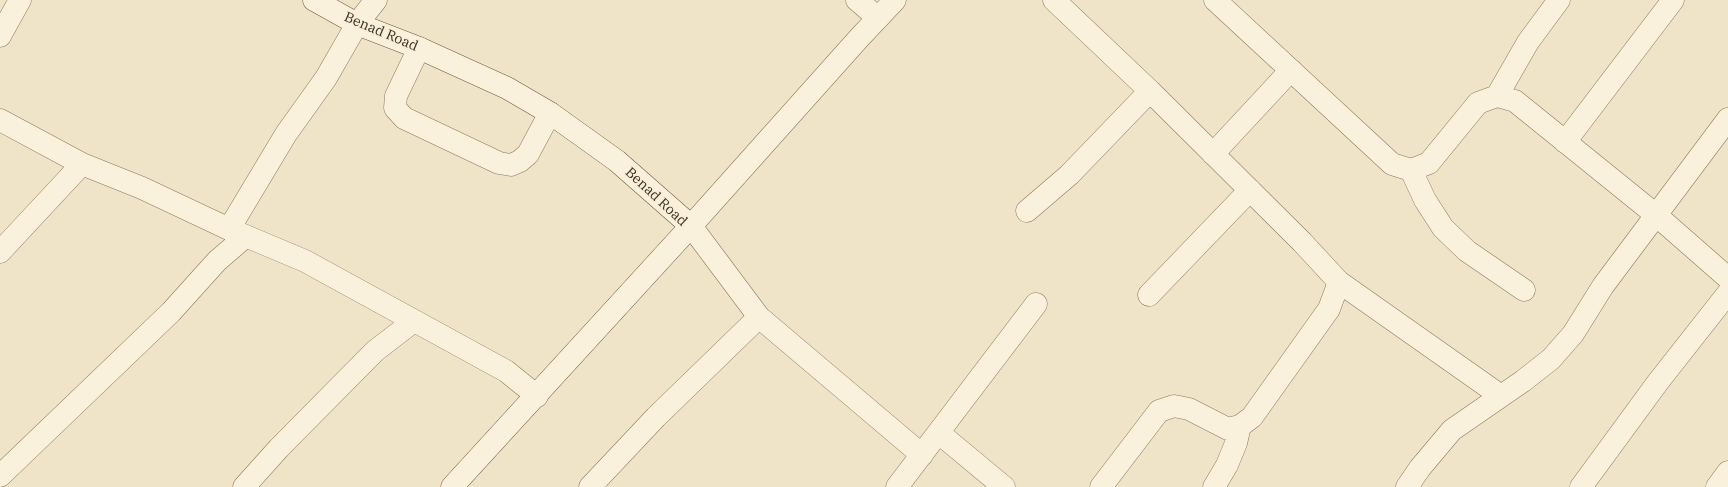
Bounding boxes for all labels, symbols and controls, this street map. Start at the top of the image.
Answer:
street label: Benad Road [342,9,420,55]
street label: Benad Road [622,164,690,230]

